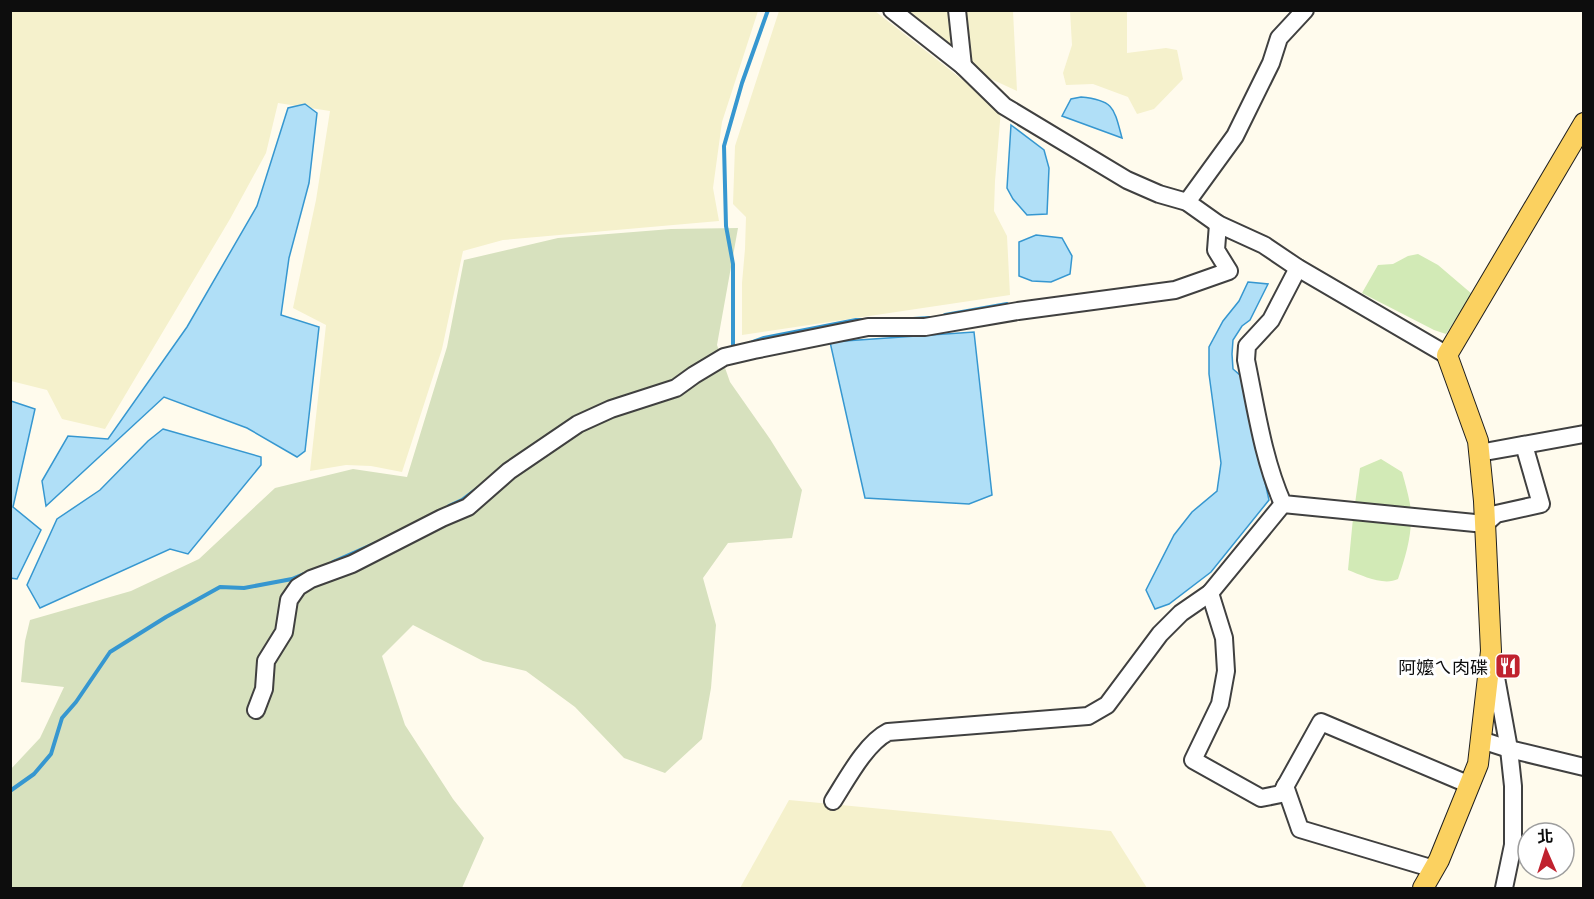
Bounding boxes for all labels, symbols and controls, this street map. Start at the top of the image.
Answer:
restaurant icon: 阿嬤ㄟ肉碟 [1493,651,1523,681]
place label: 阿嬤ㄟ肉碟 [1398,653,1488,679]
north arrow [1516,821,1576,881]
text: 北 [1537,823,1554,847]

